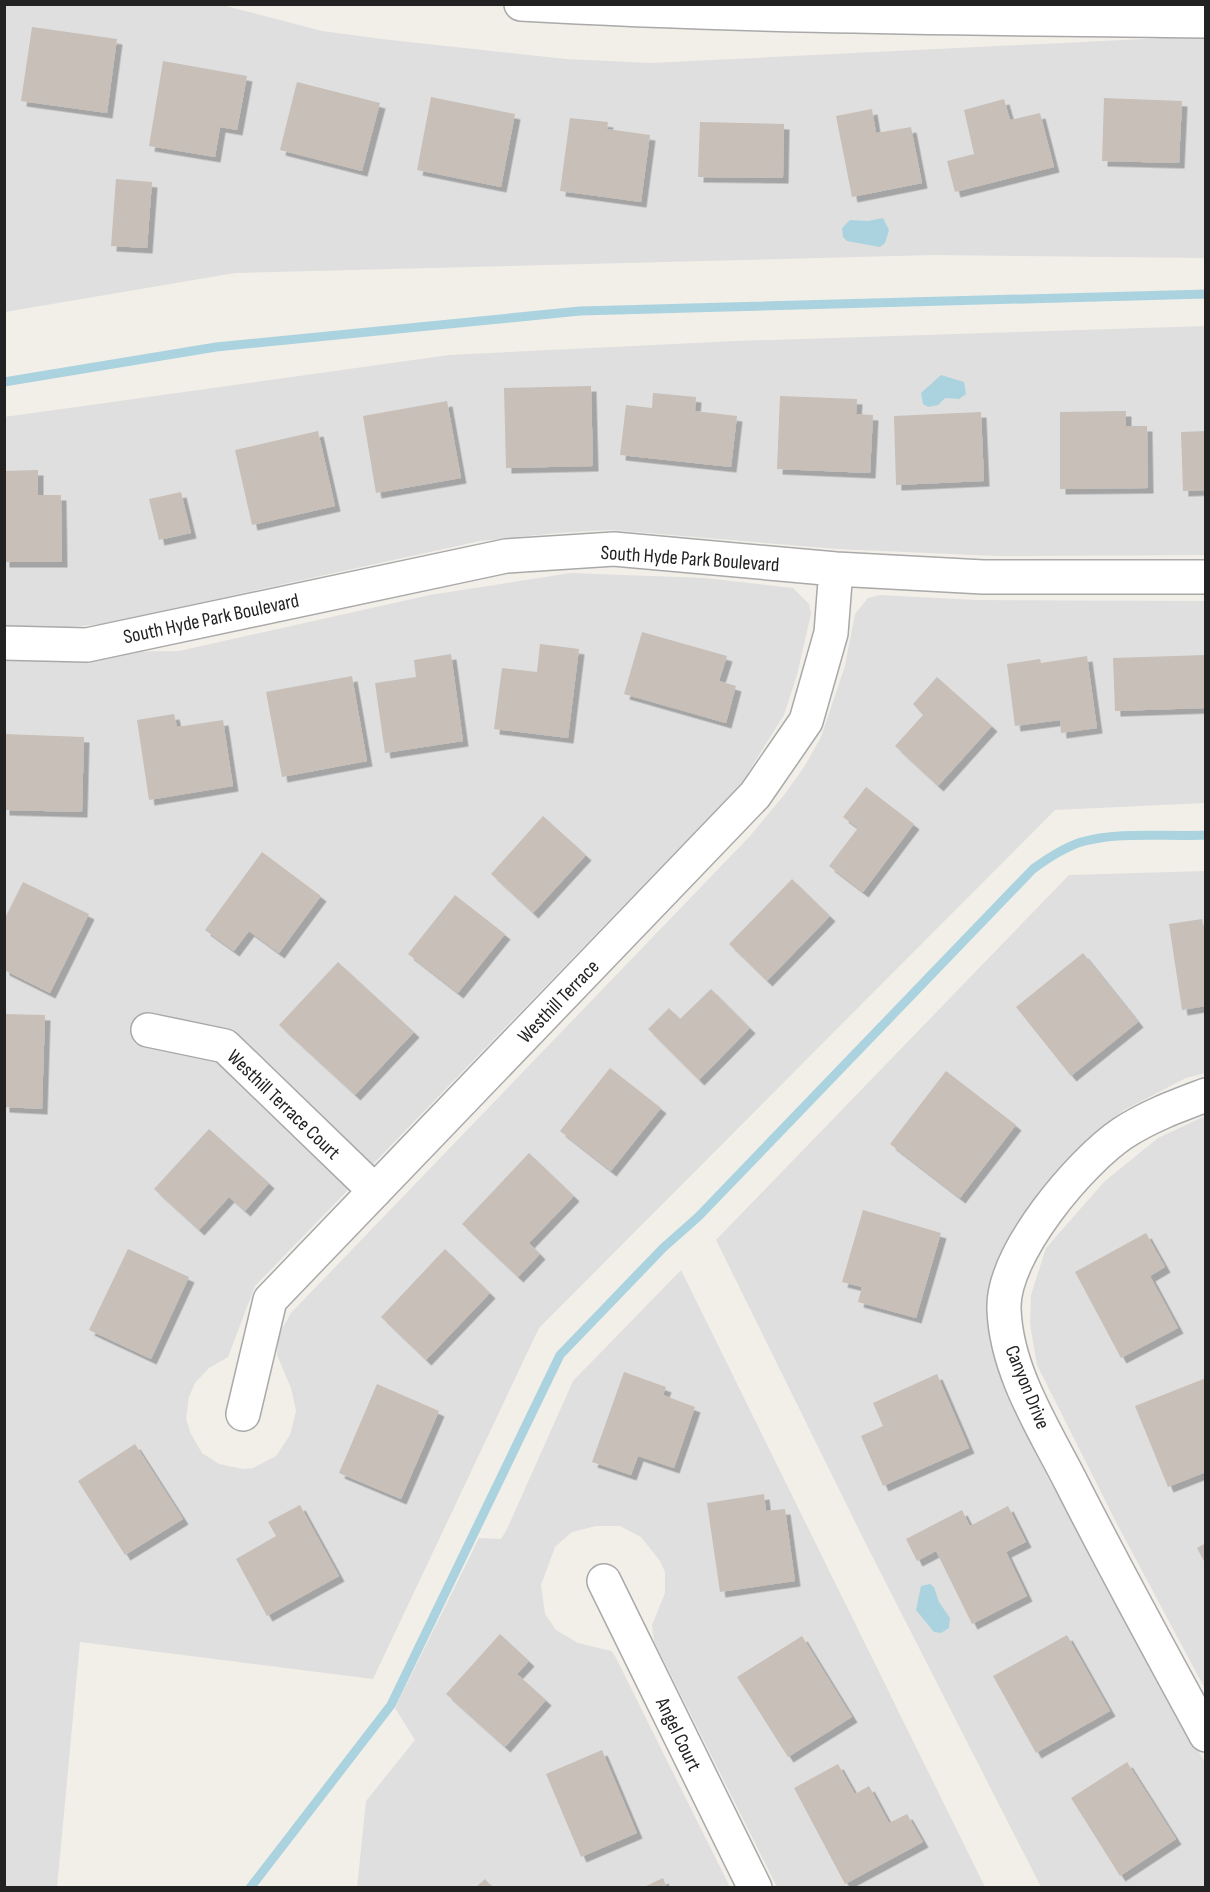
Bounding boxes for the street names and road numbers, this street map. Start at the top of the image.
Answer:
street label: South Hyde Park Boulevard [600,541,780,577]
street label: South Hyde Park Boulevard [121,589,301,649]
street label: Westhill Terrace [513,955,604,1048]
street label: Westhill Terrace Court [222,1045,345,1165]
street label: Canyon Drive [999,1342,1055,1433]
street label: Angel Court [650,1693,706,1775]

